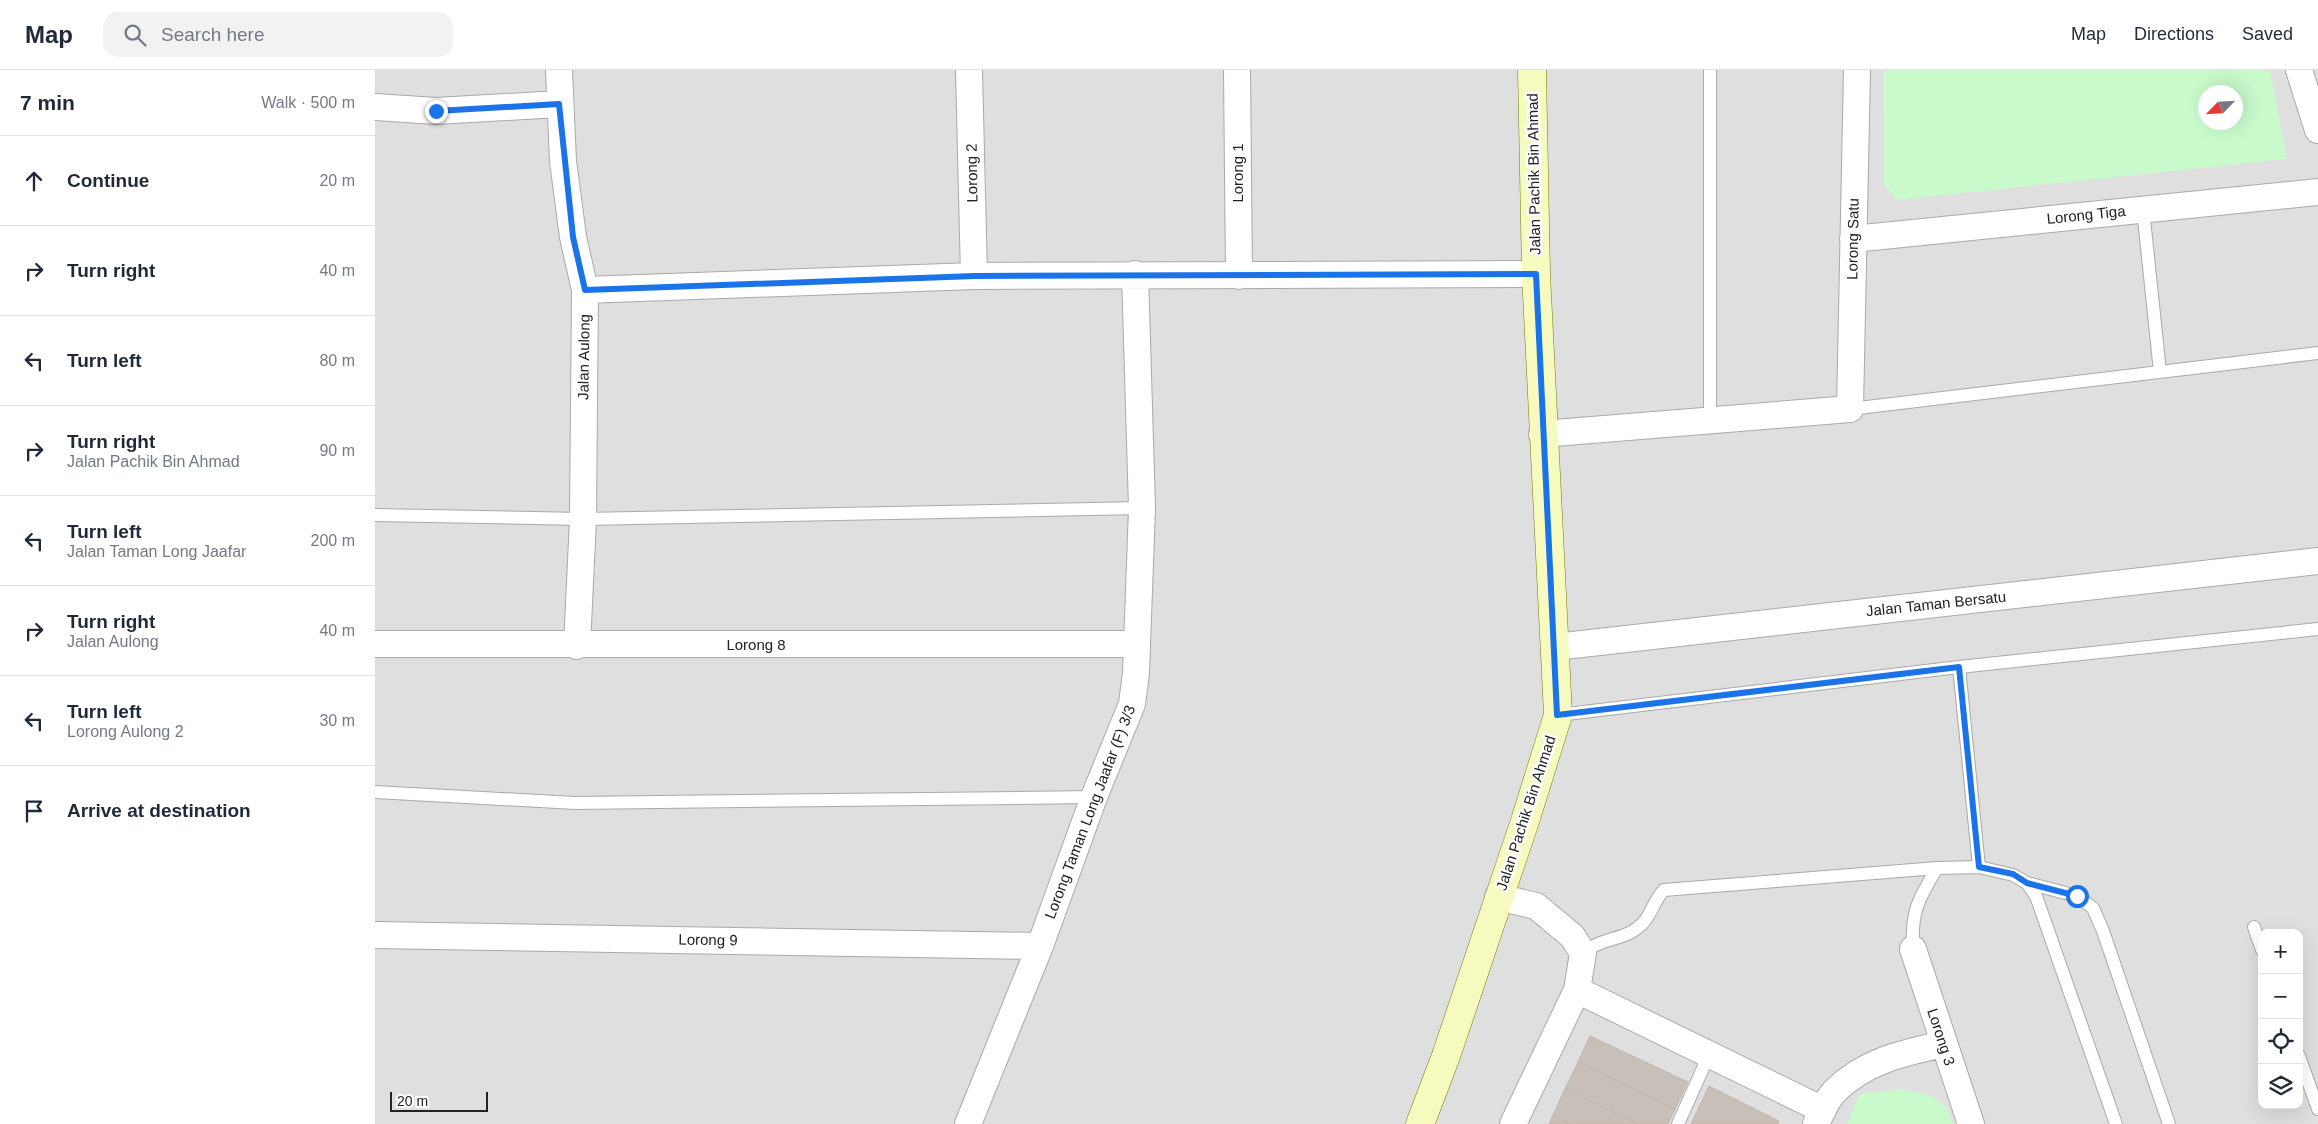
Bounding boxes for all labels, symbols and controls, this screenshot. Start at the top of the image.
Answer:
search box [103,12,453,57]
text: Map [25,21,73,48]
icon: search [121,21,149,49]
text: Search here [161,24,265,45]
text: Map [2071,24,2106,44]
text: Directions [2134,24,2214,44]
text: Saved [2242,24,2293,44]
north arrow [2198,85,2243,130]
text: 7 min [20,91,75,114]
street label: Jalan Pachik Bin Ahmad [1524,93,1543,255]
text: Walk · 500 m [261,94,355,111]
route end [425,100,448,123]
street label: Lorong 2 [962,143,981,203]
street label: Lorong 1 [1229,143,1246,203]
icon: ahead [20,167,48,195]
text: Continue [67,170,149,191]
text: 20 m [319,172,355,189]
street label: Lorong Satu [1843,198,1862,280]
street label: Lorong Tiga [2046,202,2127,227]
icon: right [20,257,48,285]
text: Turn right [67,260,155,281]
text: 40 m [319,262,355,279]
street label: Jalan Aulong [574,314,593,400]
icon: left [20,347,48,375]
text: Turn left [67,350,142,371]
text: 80 m [319,352,355,369]
text: Turn right [67,431,155,452]
icon: right [20,437,48,465]
text: 90 m [319,442,355,459]
text: Jalan Pachik Bin Ahmad [67,453,240,470]
text: Turn left [67,521,142,542]
icon: left [20,527,48,555]
text: 200 m [311,532,355,549]
text: Jalan Taman Long Jaafar [67,543,246,560]
street label: Jalan Taman Bersatu [1865,588,2007,619]
text: Turn right [67,611,155,632]
icon: right [20,617,48,645]
text: 40 m [319,622,355,639]
text: Jalan Aulong [67,633,159,650]
street label: Lorong 8 [726,636,786,653]
text: Turn left [67,701,142,722]
street label: Lorong Taman Long Jaafar (F) 3/3 [1041,703,1138,921]
icon: left [20,707,48,735]
text: 30 m [319,712,355,729]
text: Lorong Aulong 2 [67,723,184,740]
street label: Jalan Pachik Bin Ahmad [1492,733,1559,892]
icon: arrive [20,797,48,825]
text: Arrive at destination [67,800,251,821]
route start [2066,885,2089,908]
map controls [2258,929,2303,1109]
button: + [2258,929,2303,974]
street label: Lorong 9 [678,930,738,949]
button: − [2258,974,2303,1019]
street label: Lorong 3 [1924,1006,1959,1068]
button: locate [2258,1019,2303,1064]
button: layers [2258,1064,2303,1109]
scale bar [390,1089,487,1112]
text: 20 m [397,1093,428,1109]

